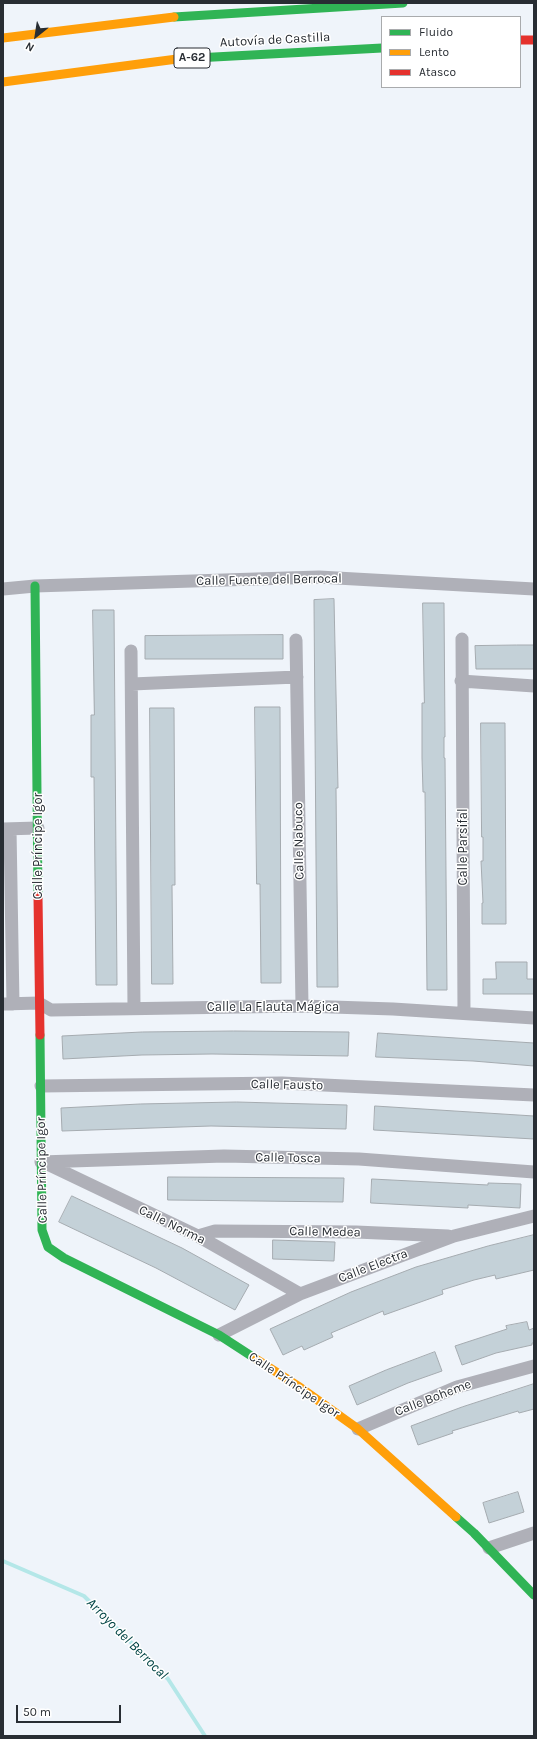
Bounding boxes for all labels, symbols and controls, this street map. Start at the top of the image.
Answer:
north arrow [16,16,56,56]
legend [381,16,521,88]
text: Fluido [419,25,453,39]
street label: Autovía de Castilla [219,29,331,51]
text: N [23,39,36,54]
text: Lento [419,45,449,59]
road number: A-62 [174,48,210,68]
text: Atasco [419,65,456,79]
street label: Calle Fuente del Berrocal [196,571,342,589]
street label: Calle Príncipe Igor [30,793,46,899]
street label: Calle Nabuco [291,802,307,880]
street label: Calle Parsifal [455,808,471,886]
street label: Calle La Flauta Mágica [207,999,339,1015]
street label: Calle Fausto [251,1077,323,1093]
street label: Calle Príncipe Igor [33,1117,51,1223]
street label: Calle Tosca [255,1150,321,1166]
street label: Calle Norma [136,1202,208,1248]
street label: Calle Medea [289,1224,361,1240]
street label: Calle Electra [336,1246,410,1286]
street label: Calle Príncipe Igor [245,1349,343,1421]
street label: Calle Boheme [393,1376,473,1420]
water label: Arroyo del Berrocal [83,1595,171,1683]
scale bar [18,1697,123,1723]
text: 50 m [23,1705,51,1719]

